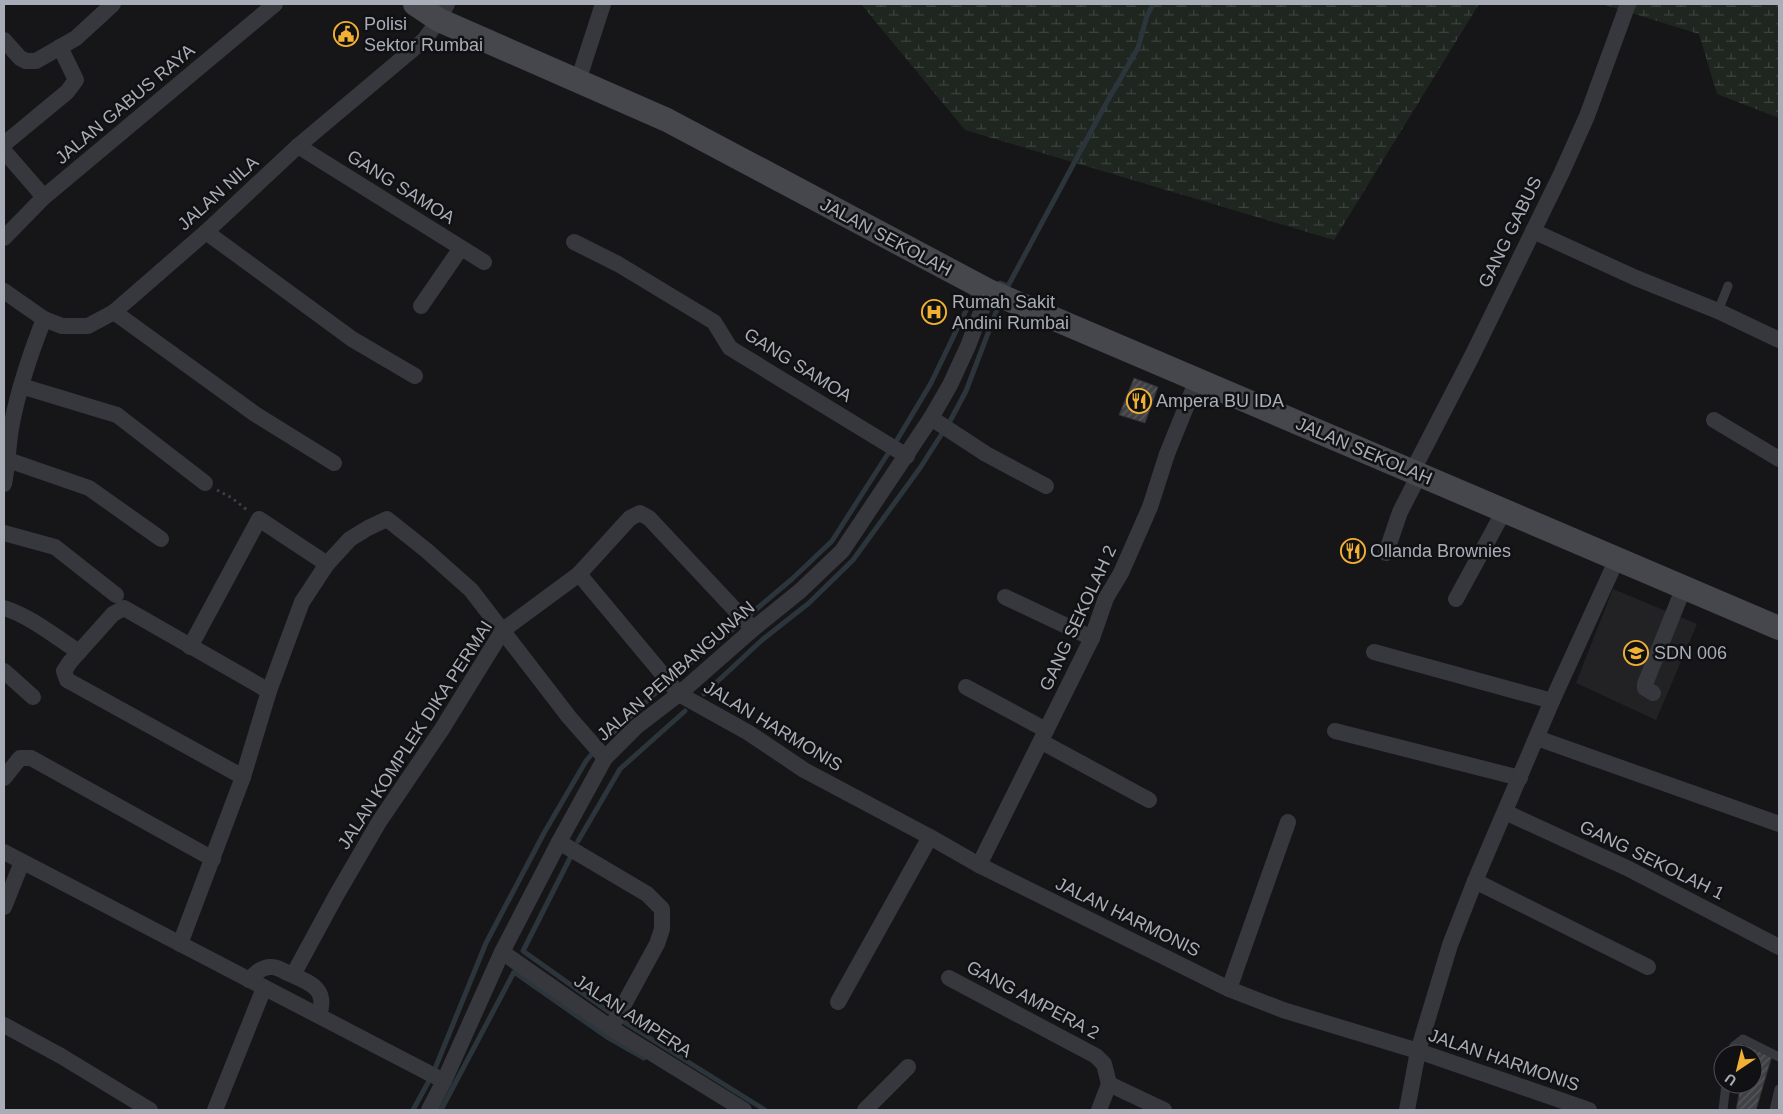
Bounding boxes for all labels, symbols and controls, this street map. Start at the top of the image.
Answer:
place label: Polisi Sektor Rumbai [364,14,483,55]
public building icon: Polisi Sektor Rumbai [333,21,359,47]
street label: JALAN GABUS RAYA [51,40,199,168]
street label: GANG SAMOA [344,146,458,228]
street label: JALAN NILA [174,152,262,234]
street label: GANG GABUS [1474,173,1546,291]
street label: JALAN SEKOLAH [817,194,955,280]
place label: Rumah Sakit Andini Rumbai [952,292,1069,333]
hospital icon: Rumah Sakit Andini Rumbai [921,299,947,325]
street label: GANG SAMOA [741,324,855,406]
restaurant icon: Ampera BU IDA [1126,388,1152,414]
place label: Ampera BU IDA [1156,391,1284,411]
street label: JALAN SEKOLAH [1293,413,1435,489]
restaurant icon: Ollanda Brownies [1340,538,1366,564]
place label: Ollanda Brownies [1370,541,1511,561]
street label: GANG SEKOLAH 2 [1036,542,1120,694]
street label: JALAN PEMBANGUNAN [593,597,759,745]
street label: JALAN KOMPLEK DIKA PERMAI [334,617,496,853]
school or university icon: SDN 006 [1623,640,1649,666]
place label: SDN 006 [1654,643,1727,663]
street label: JALAN HARMONIS [700,677,846,775]
street label: GANG SEKOLAH 1 [1577,816,1727,904]
street label: JALAN HARMONIS [1053,873,1203,961]
street label: GANG AMPERA 2 [963,957,1103,1043]
street label: JALAN AMPERA [571,971,695,1061]
street label: JALAN HARMONIS [1426,1025,1582,1095]
north arrow [1713,1044,1763,1094]
text: U [1722,1070,1739,1089]

